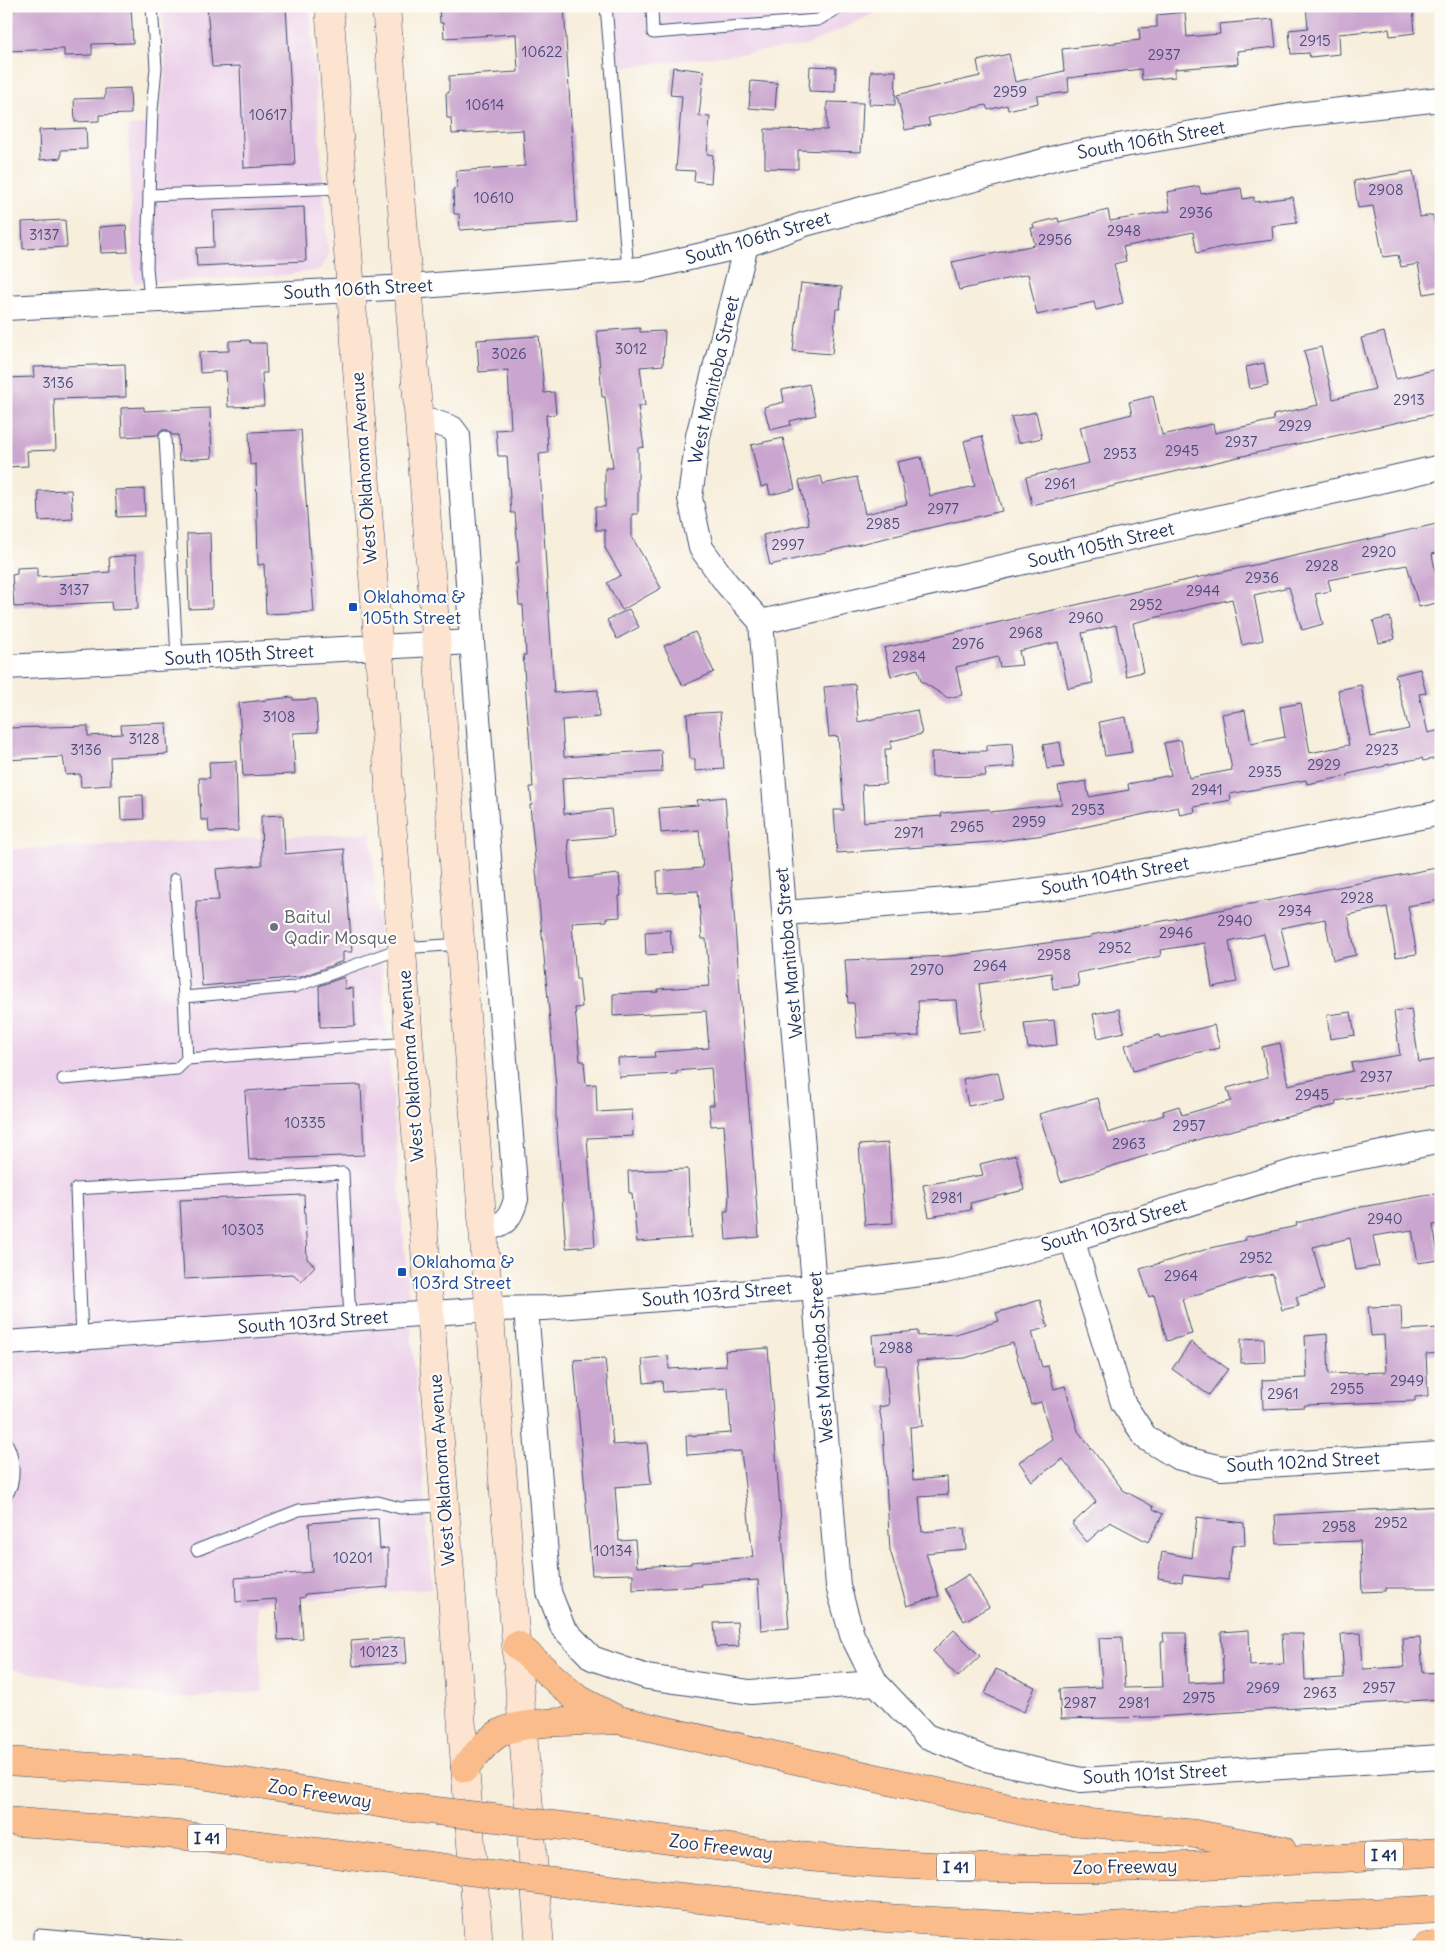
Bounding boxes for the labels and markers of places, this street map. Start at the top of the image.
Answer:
place label: Oklahoma & 105th Street [363,585,465,629]
marker: Oklahoma & 105th Street [347,601,359,613]
place label: Baitul Qadir Mosque [284,905,397,949]
marker: Baitul Qadir Mosque [268,921,280,933]
place label: Oklahoma & 103rd Street [412,1250,514,1294]
marker: Oklahoma & 103rd Street [396,1266,408,1278]

